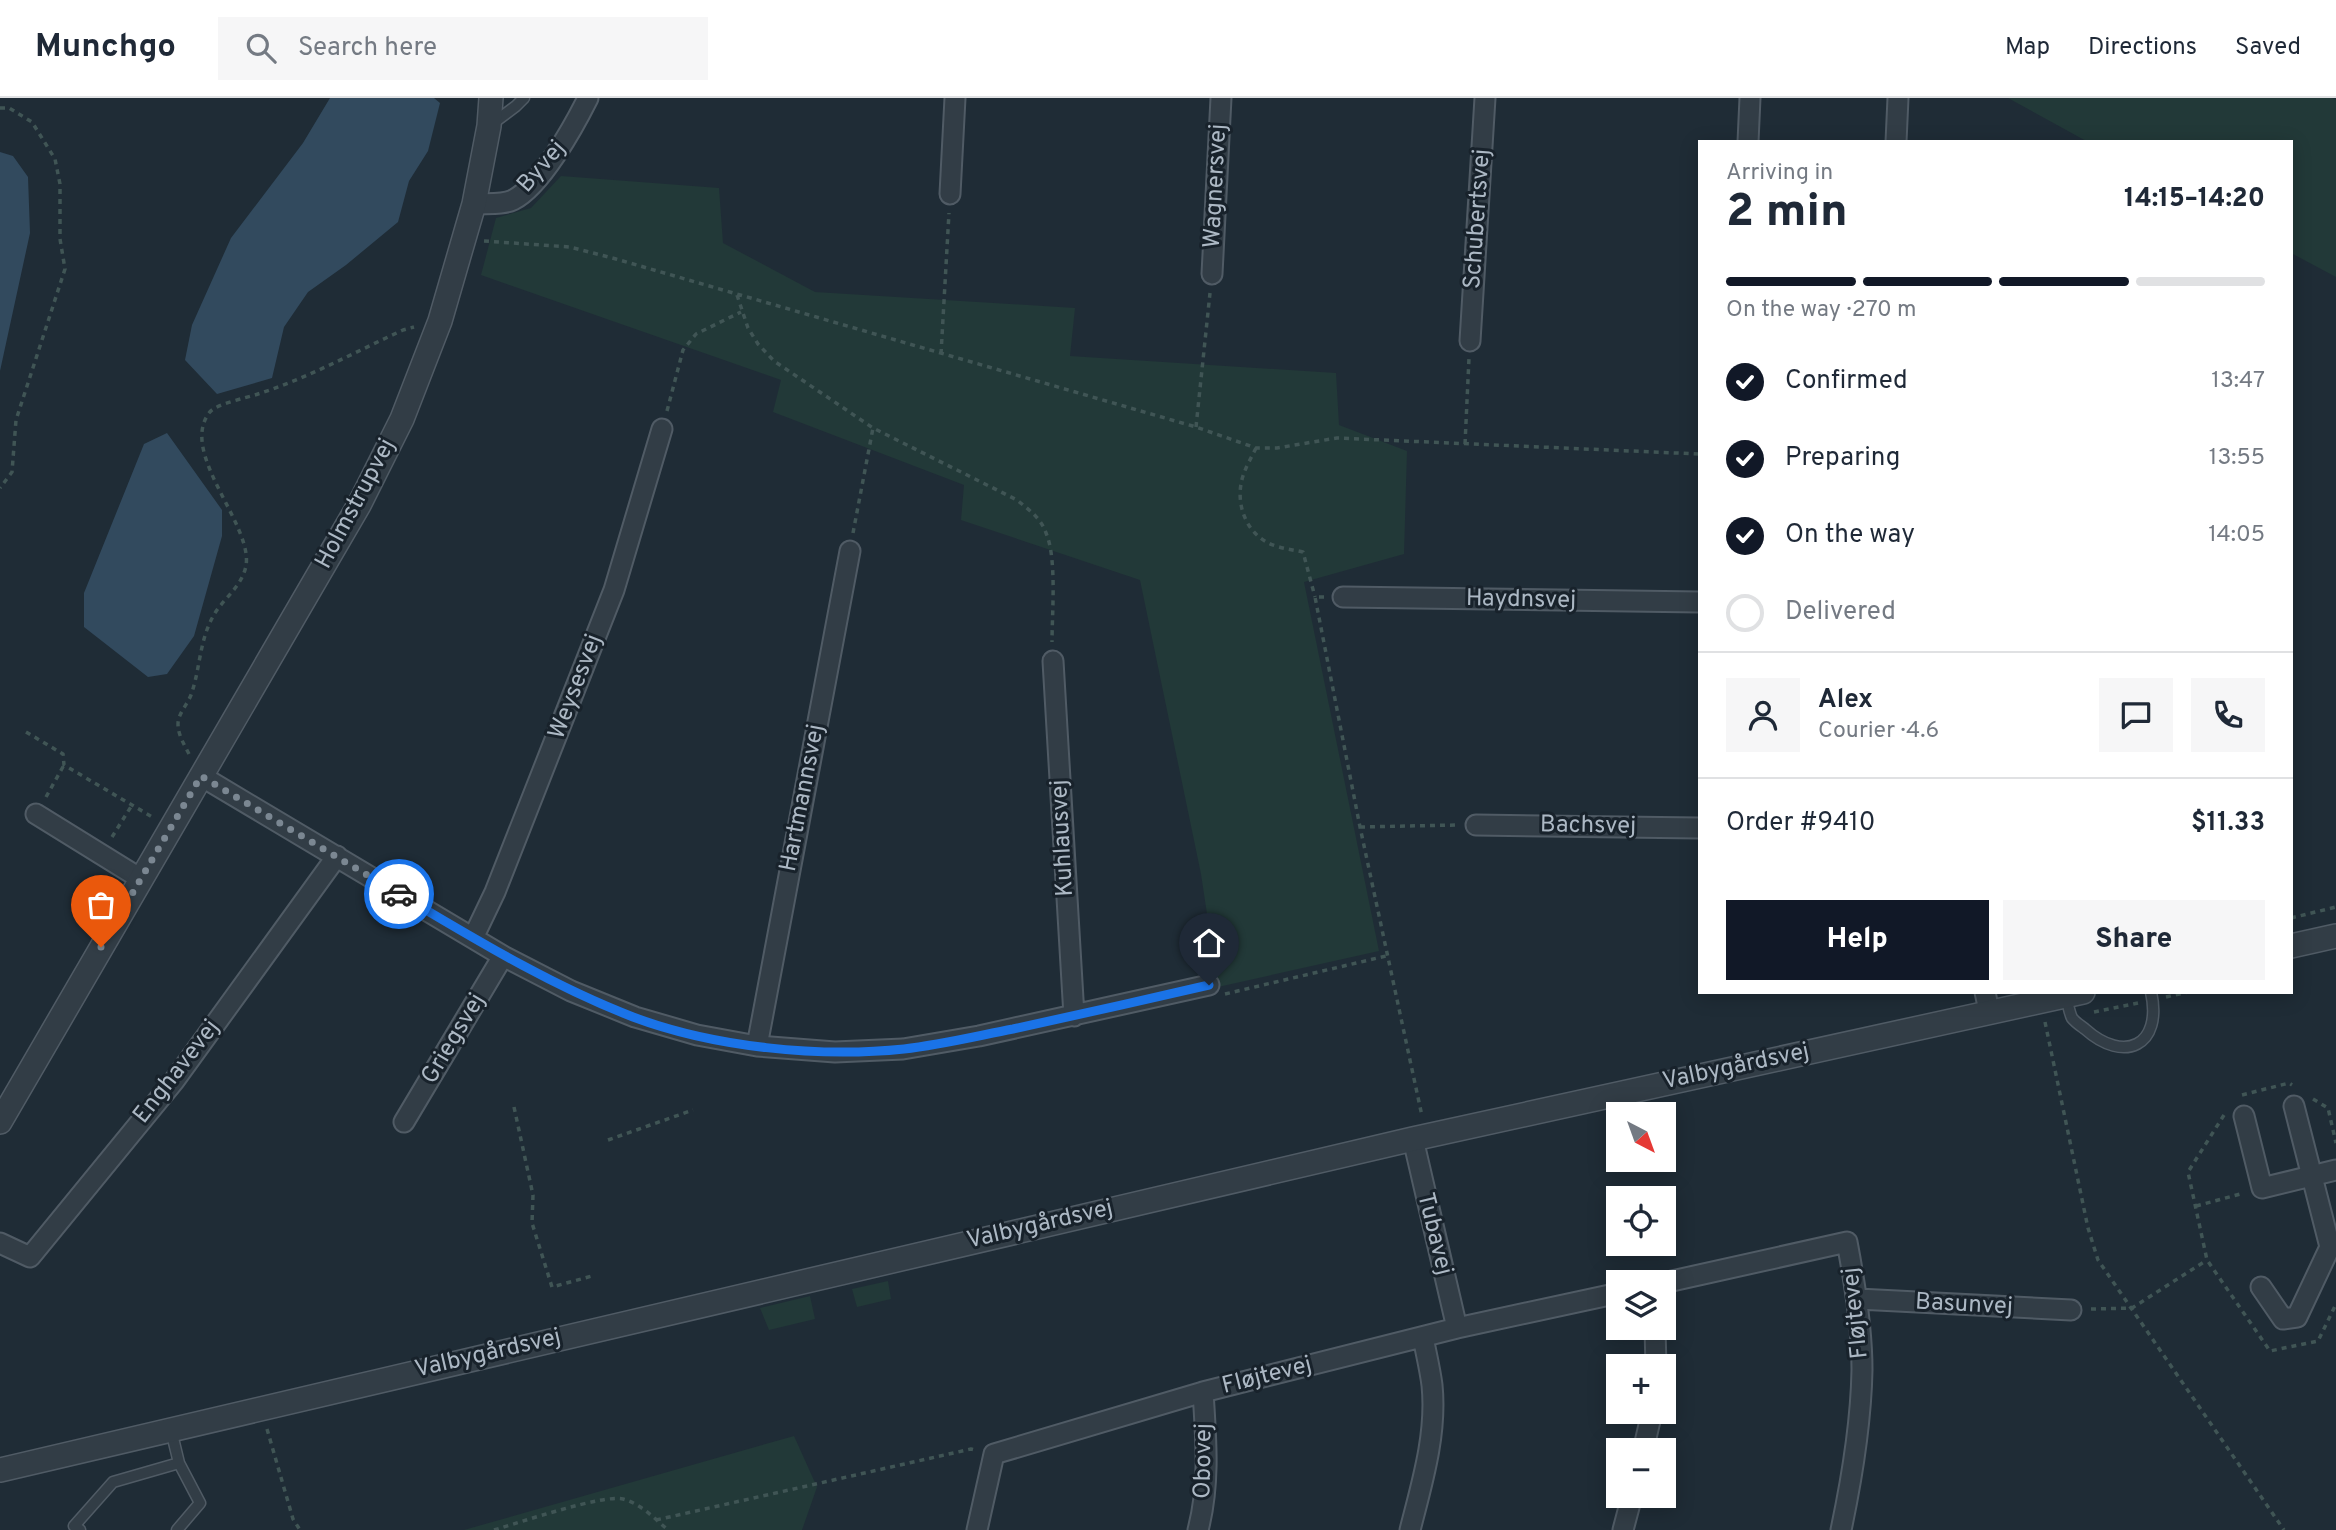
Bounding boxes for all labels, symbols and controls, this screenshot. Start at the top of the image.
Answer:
search box [218,17,708,80]
text: Munchgo [35,27,176,69]
icon: search [242,29,280,67]
text: Search here [298,32,437,65]
text: Map [2005,33,2050,63]
text: Directions [2088,33,2197,63]
text: Saved [2235,33,2301,63]
street label: Wagnersvej [1198,123,1234,249]
street label: Byvej [511,135,573,199]
street label: Schubertsvej [1458,148,1498,290]
text: Arriving in [1726,159,1833,188]
text: 14:15–14:20 [2124,183,2265,216]
text: 2 min [1726,184,1848,243]
text: On the way · 270 m [1726,296,1917,325]
icon: check [1726,363,1764,401]
text: Confirmed [1785,365,1908,398]
text: 13:47 [2211,367,2265,396]
street label: Holmstrupvej [309,434,403,574]
icon: check [1726,440,1764,478]
text: Preparing [1785,442,1900,475]
text: 13:55 [2209,444,2265,473]
icon: check [1726,517,1764,555]
text: On the way [1785,519,1915,552]
text: 14:05 [2208,521,2265,550]
street label: Haydnsvej [1466,584,1576,616]
text: Delivered [1785,596,1896,629]
street label: Weysesvej [542,630,610,744]
button: person [1726,678,1800,752]
button: chat [2099,678,2173,752]
button: phone [2191,678,2265,752]
text: Alex [1818,684,1873,717]
text: Courier · 4.6 [1818,717,1939,746]
street label: Hartmannsvej [774,722,832,874]
street label: Kuhlausvej [1045,779,1081,897]
text: Order #9410 [1726,807,1875,840]
text: $11.33 [2191,807,2265,840]
street label: Bachsvej [1540,810,1636,842]
courier [364,859,434,929]
pin [71,875,131,947]
icon: car [380,875,418,913]
icon: bag [82,886,120,924]
button: Help [1726,900,1989,980]
button: Share [2003,900,2265,980]
pin [1179,913,1239,985]
icon: home [1190,924,1228,962]
street label: Griegsvej [415,988,493,1090]
street label: Enghavevej [127,1014,227,1130]
street label: Valbygårdsvej [1660,1037,1812,1097]
north arrow [1606,1102,1676,1172]
map controls [1606,1102,1676,1508]
button: locate [1606,1186,1676,1256]
street label: Tubavej [1409,1190,1459,1278]
street label: Valbygårdsvej [964,1194,1116,1256]
street label: Fløjtevej [1836,1266,1876,1360]
button: layers [1606,1270,1676,1340]
street label: Basunvej [1914,1287,2014,1323]
street label: Valbygårdsvej [412,1323,564,1385]
street label: Fløjtevej [1219,1350,1315,1402]
button: + [1606,1354,1676,1424]
street label: Obovej [1188,1423,1220,1499]
button: − [1606,1438,1676,1508]

